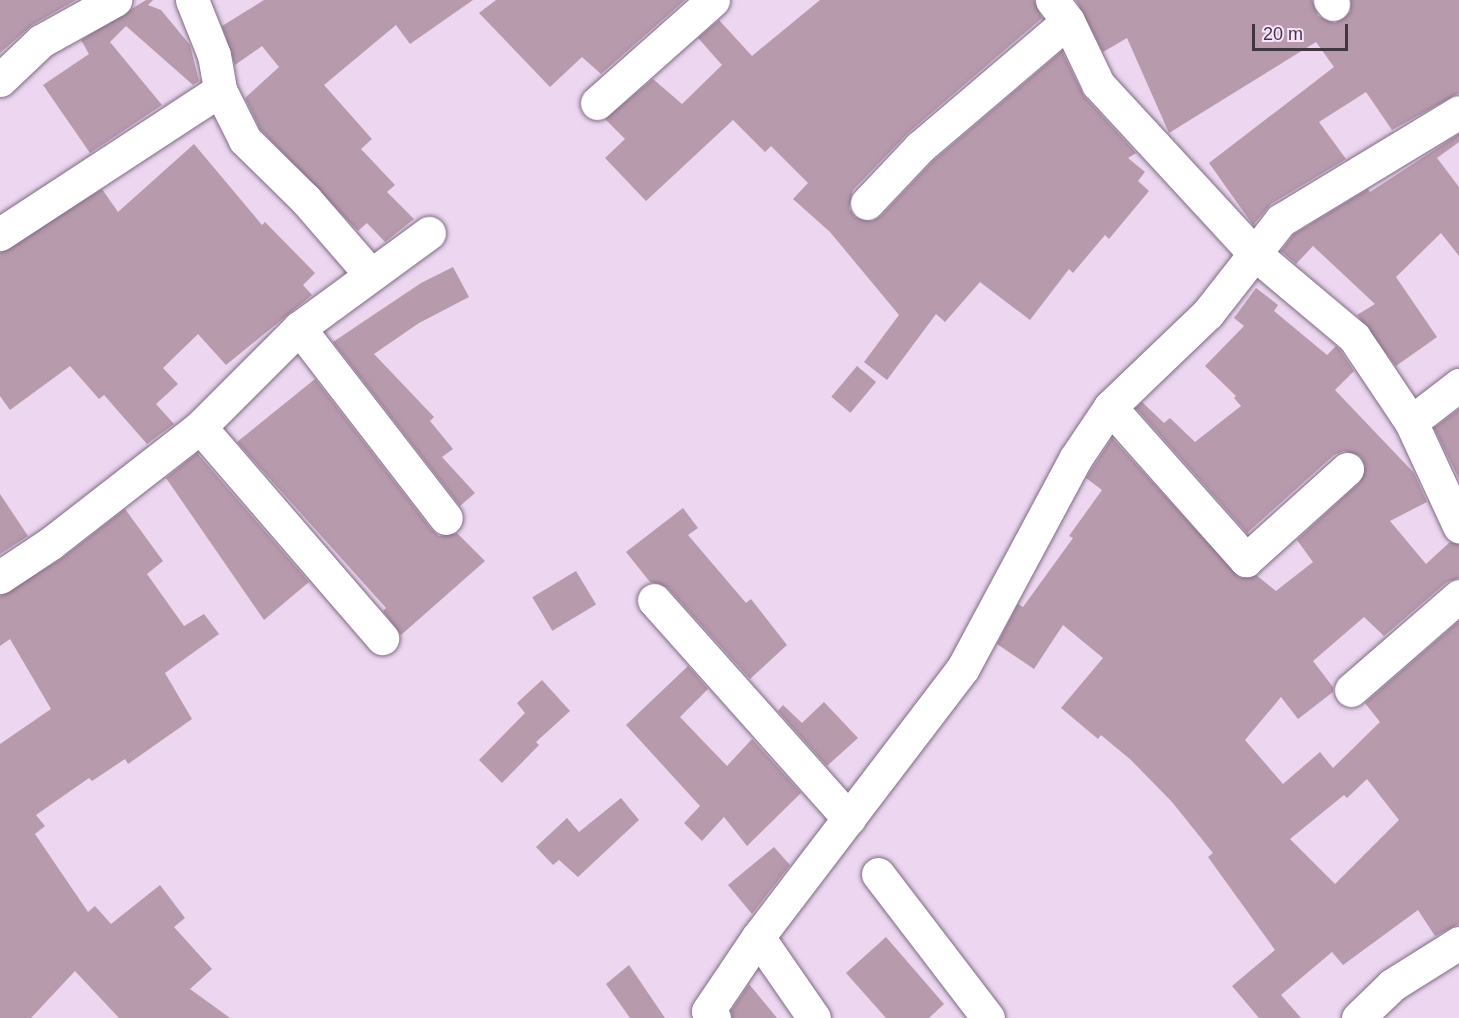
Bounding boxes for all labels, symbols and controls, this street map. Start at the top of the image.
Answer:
scale bar [1255,12,1351,50]
text: 20 m [1263,24,1303,44]

